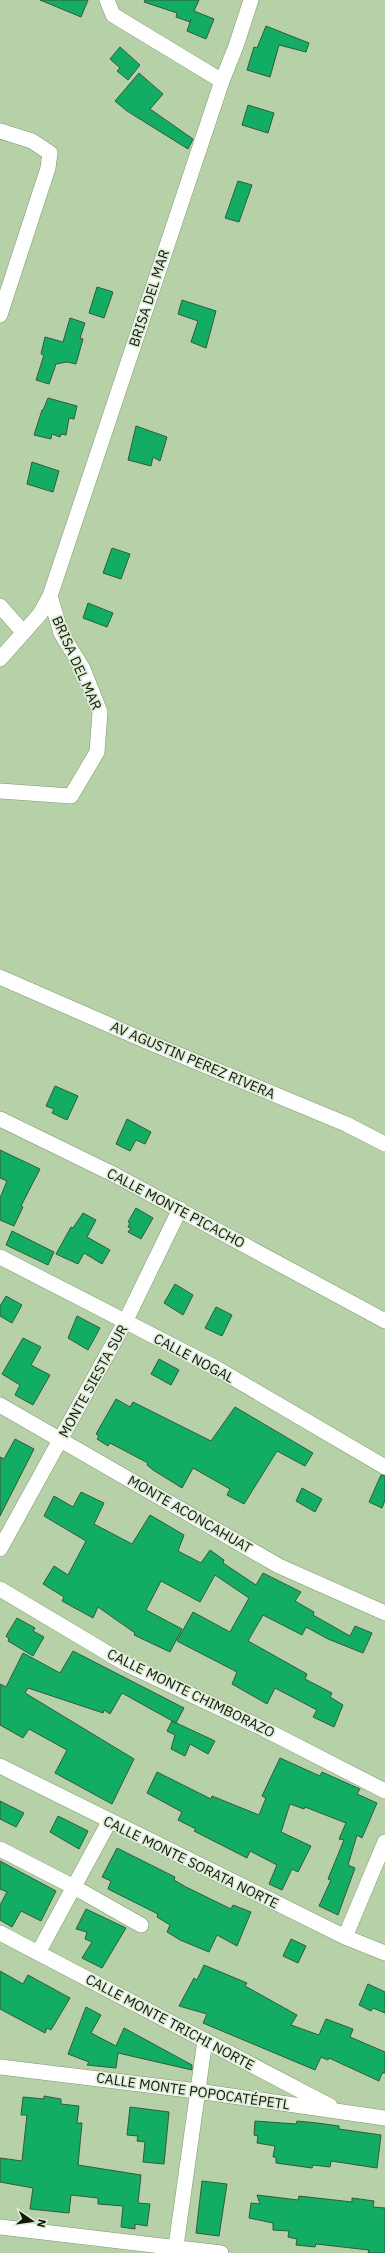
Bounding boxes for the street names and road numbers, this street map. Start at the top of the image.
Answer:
street label: BRISA DEL MAR [125,247,173,349]
street label: BRISA DEL MAR [48,613,106,713]
street label: AV AGUSTIN PEREZ RIVERA [108,1017,278,1103]
street label: CALLE MONTE PICACHO [104,1164,248,1252]
street label: MONTE SIESTA SUR [54,1321,132,1441]
street label: CALLE NOGAL [151,1329,237,1387]
street label: MONTE ACONCAHUAT [125,1471,255,1557]
street label: CALLE MONTE CHIMBORAZO [104,1645,278,1741]
street label: CALLE MONTE SORATA NORTE [100,1812,282,1912]
street label: CALLE MONTE TRICHI NORTE [83,1970,257,2074]
street label: CALLE MONTE POPOCATÉPETL [95,2068,291,2113]

